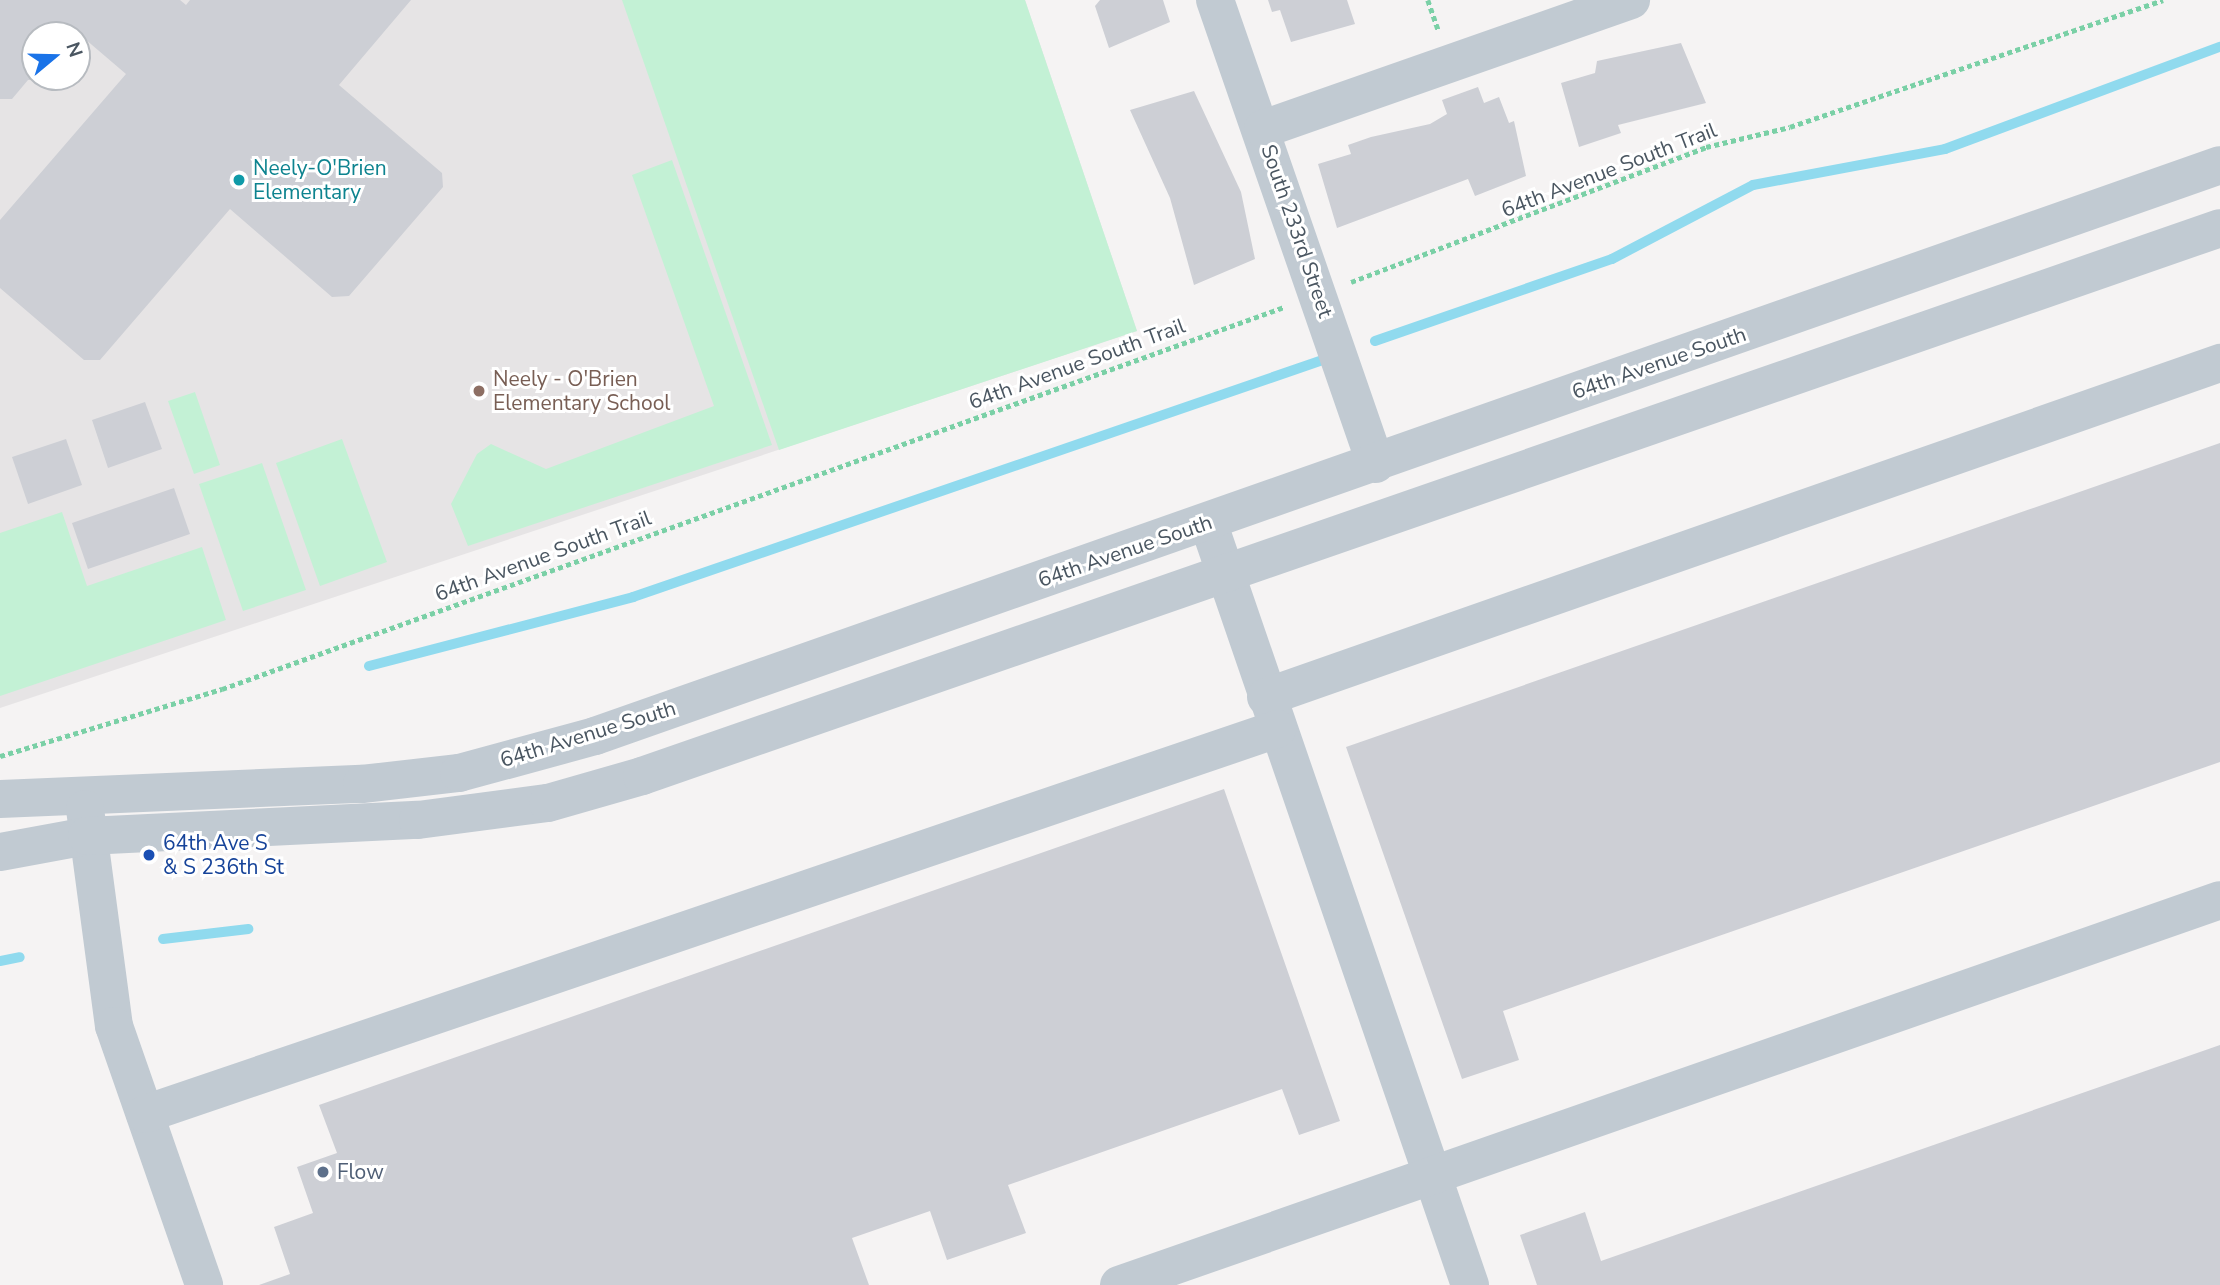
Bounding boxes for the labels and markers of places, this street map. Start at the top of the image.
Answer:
place label: Neely-O'Brien Elementary [253,155,387,205]
marker: Neely-O'Brien Elementary [231,172,247,188]
place label: Neely - O'Brien Elementary School [493,366,671,416]
marker: Neely - O'Brien Elementary School [471,383,487,399]
place label: 64th Ave S & S 236th St [163,830,284,880]
marker: 64th Ave S & S 236th St [141,847,157,863]
place label: Flow [337,1159,384,1185]
marker: Flow [315,1164,331,1180]

